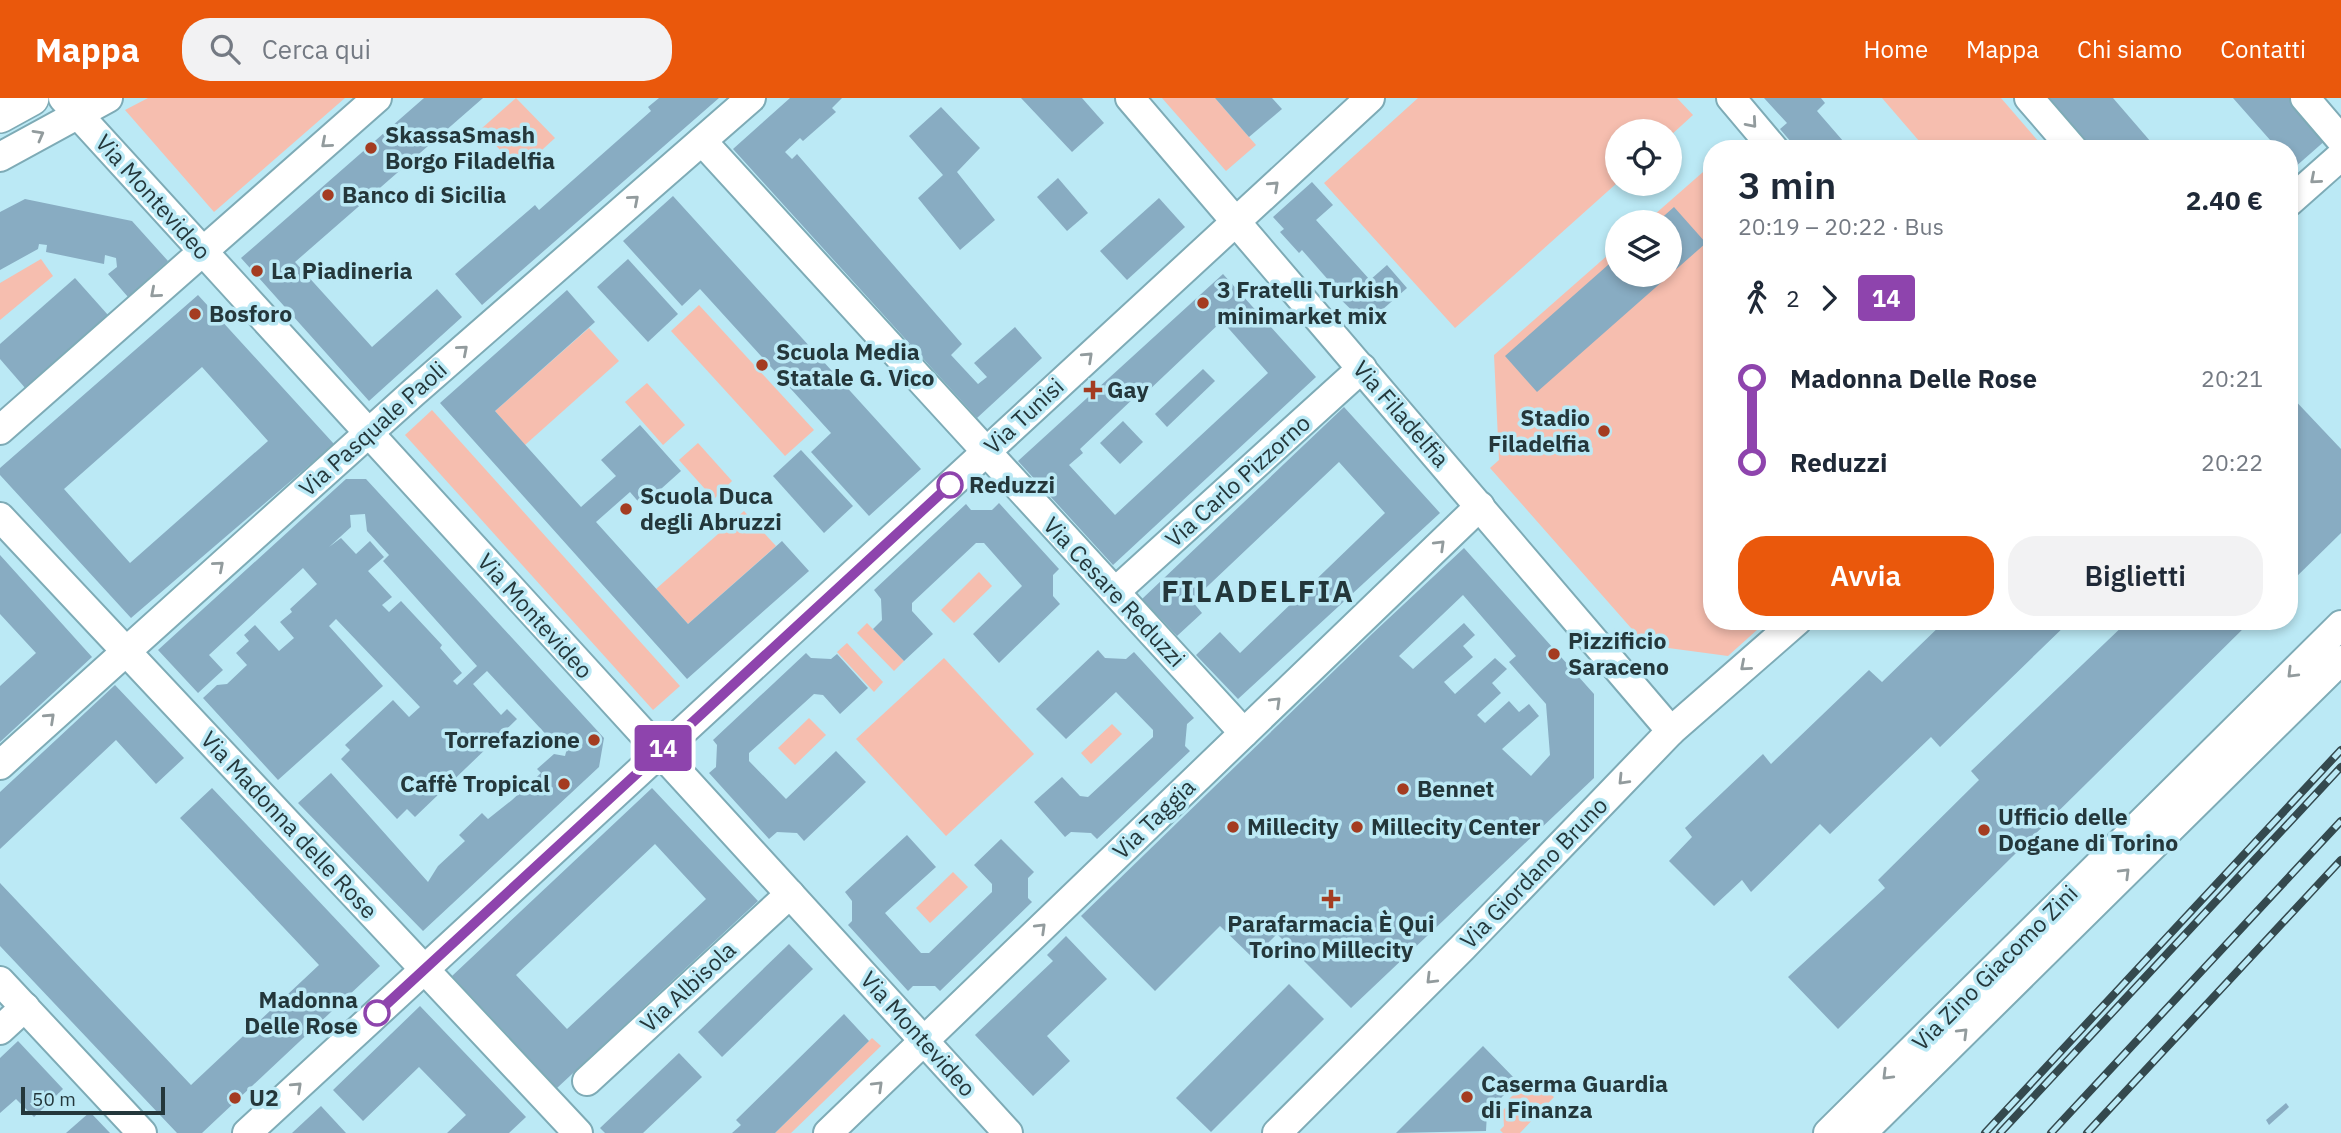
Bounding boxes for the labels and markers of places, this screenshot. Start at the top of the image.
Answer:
place label: SkassaSmash Borgo Filadelfia [385,119,555,175]
marker: SkassaSmash Borgo Filadelfia [363,140,379,156]
place label: Banco di Sicilia [342,179,506,209]
marker: Banco di Sicilia [320,187,336,203]
place label: La Piadineria [271,255,413,285]
marker: La Piadineria [249,263,265,279]
place label: 3 Fratelli Turkish minimarket mix [1217,274,1399,330]
marker: 3 Fratelli Turkish minimarket mix [1195,295,1211,311]
place label: Bosforo [209,298,292,328]
marker: Bosforo [187,306,203,322]
place label: Scuola Media Statale G. Vico [776,336,935,392]
marker: Scuola Media Statale G. Vico [754,357,770,373]
place label: Gay [1107,374,1149,404]
marker: Gay [1085,382,1101,398]
place label: Stadio Filadelfia [1488,402,1590,458]
marker: Stadio Filadelfia [1596,423,1612,439]
place label: Reduzzi [969,469,1055,499]
marker: Reduzzi [937,472,963,498]
place label: Scuola Duca degli Abruzzi [640,480,782,536]
marker: Scuola Duca degli Abruzzi [618,501,634,517]
place label: Pizzificio Saraceno [1568,625,1669,681]
marker: Pizzificio Saraceno [1546,646,1562,662]
place label: Torrefazione [444,724,580,754]
marker: Torrefazione [586,732,602,748]
place label: Caffè Tropical [400,768,550,798]
place label: Bennet [1417,773,1495,803]
marker: Caffè Tropical [556,776,572,792]
marker: Bennet [1395,781,1411,797]
place label: Ufficio delle Dogane di Torino [1998,801,2178,857]
place label: Millecity [1247,811,1339,841]
place label: Millecity Center [1371,811,1541,841]
marker: Millecity [1225,819,1241,835]
marker: Millecity Center [1349,819,1365,835]
marker: Ufficio delle Dogane di Torino [1976,822,1992,838]
marker: Parafarmacia È Qui Torino Millecity [1323,891,1339,907]
place label: Parafarmacia È Qui Torino Millecity [1227,908,1435,964]
place label: Madonna Delle Rose [244,984,358,1040]
marker: Madonna Delle Rose [364,1000,390,1026]
place label: Caserma Guardia di Finanza [1481,1068,1668,1124]
place label: U2 [249,1082,279,1112]
marker: Caserma Guardia di Finanza [1459,1089,1475,1105]
marker: U2 [227,1090,243,1106]

